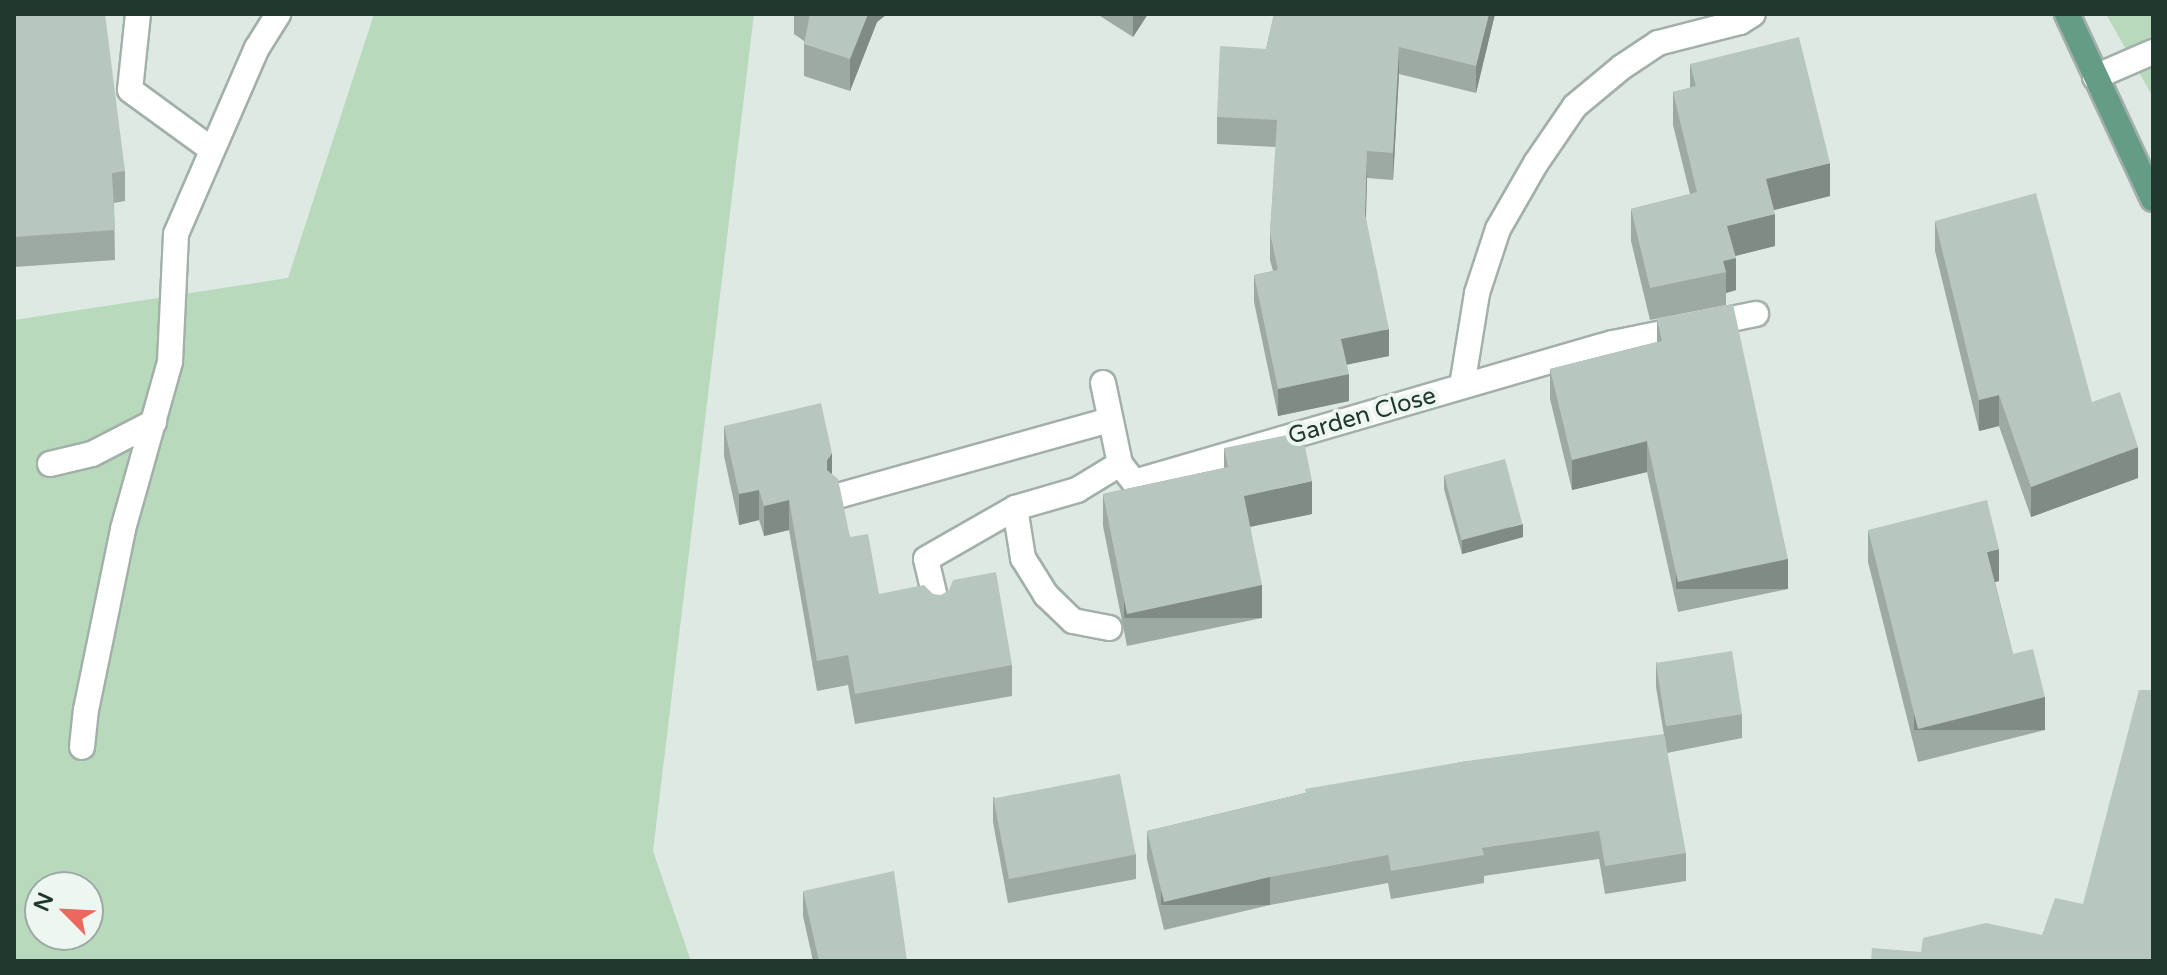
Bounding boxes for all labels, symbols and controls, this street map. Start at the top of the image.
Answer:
street label: Garden Close [1285,381,1439,451]
north arrow [24,871,104,951]
text: N [28,889,59,915]

